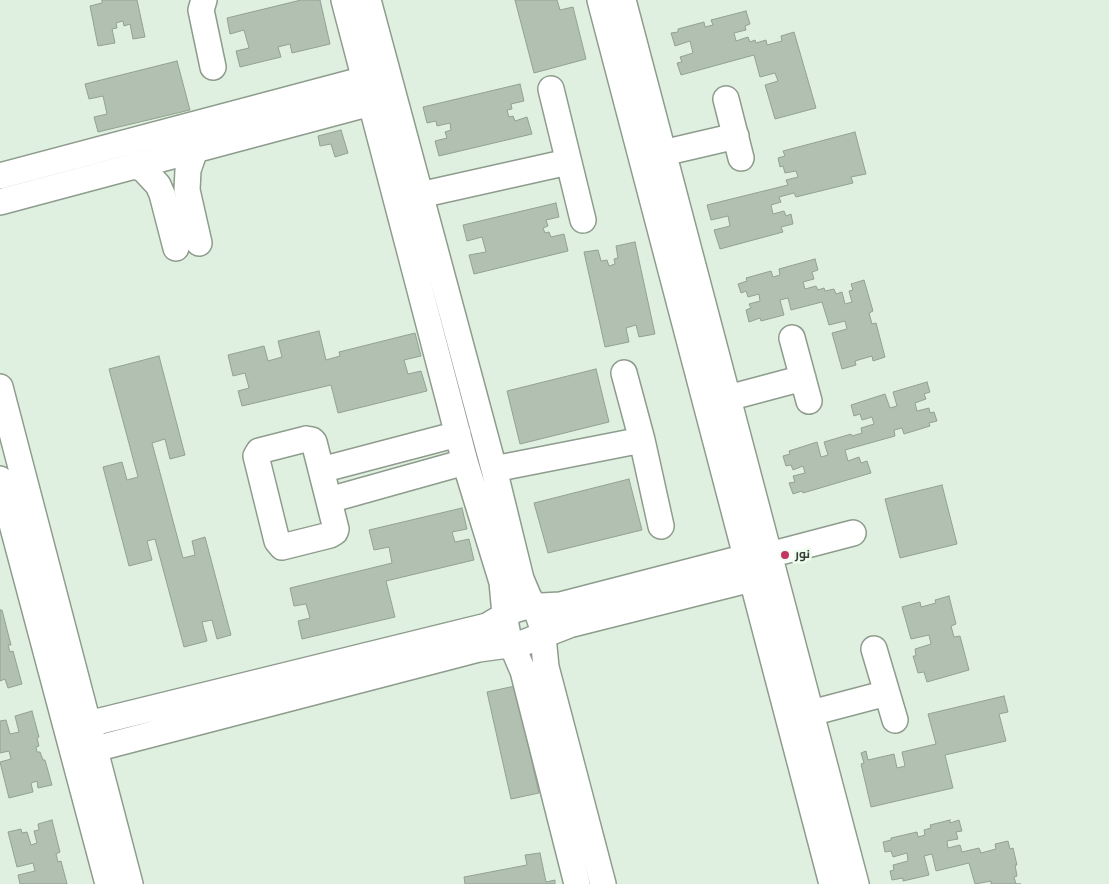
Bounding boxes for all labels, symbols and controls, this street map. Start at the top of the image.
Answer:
place label: نور [795,548,810,562]
marker: نور [779,549,791,561]

